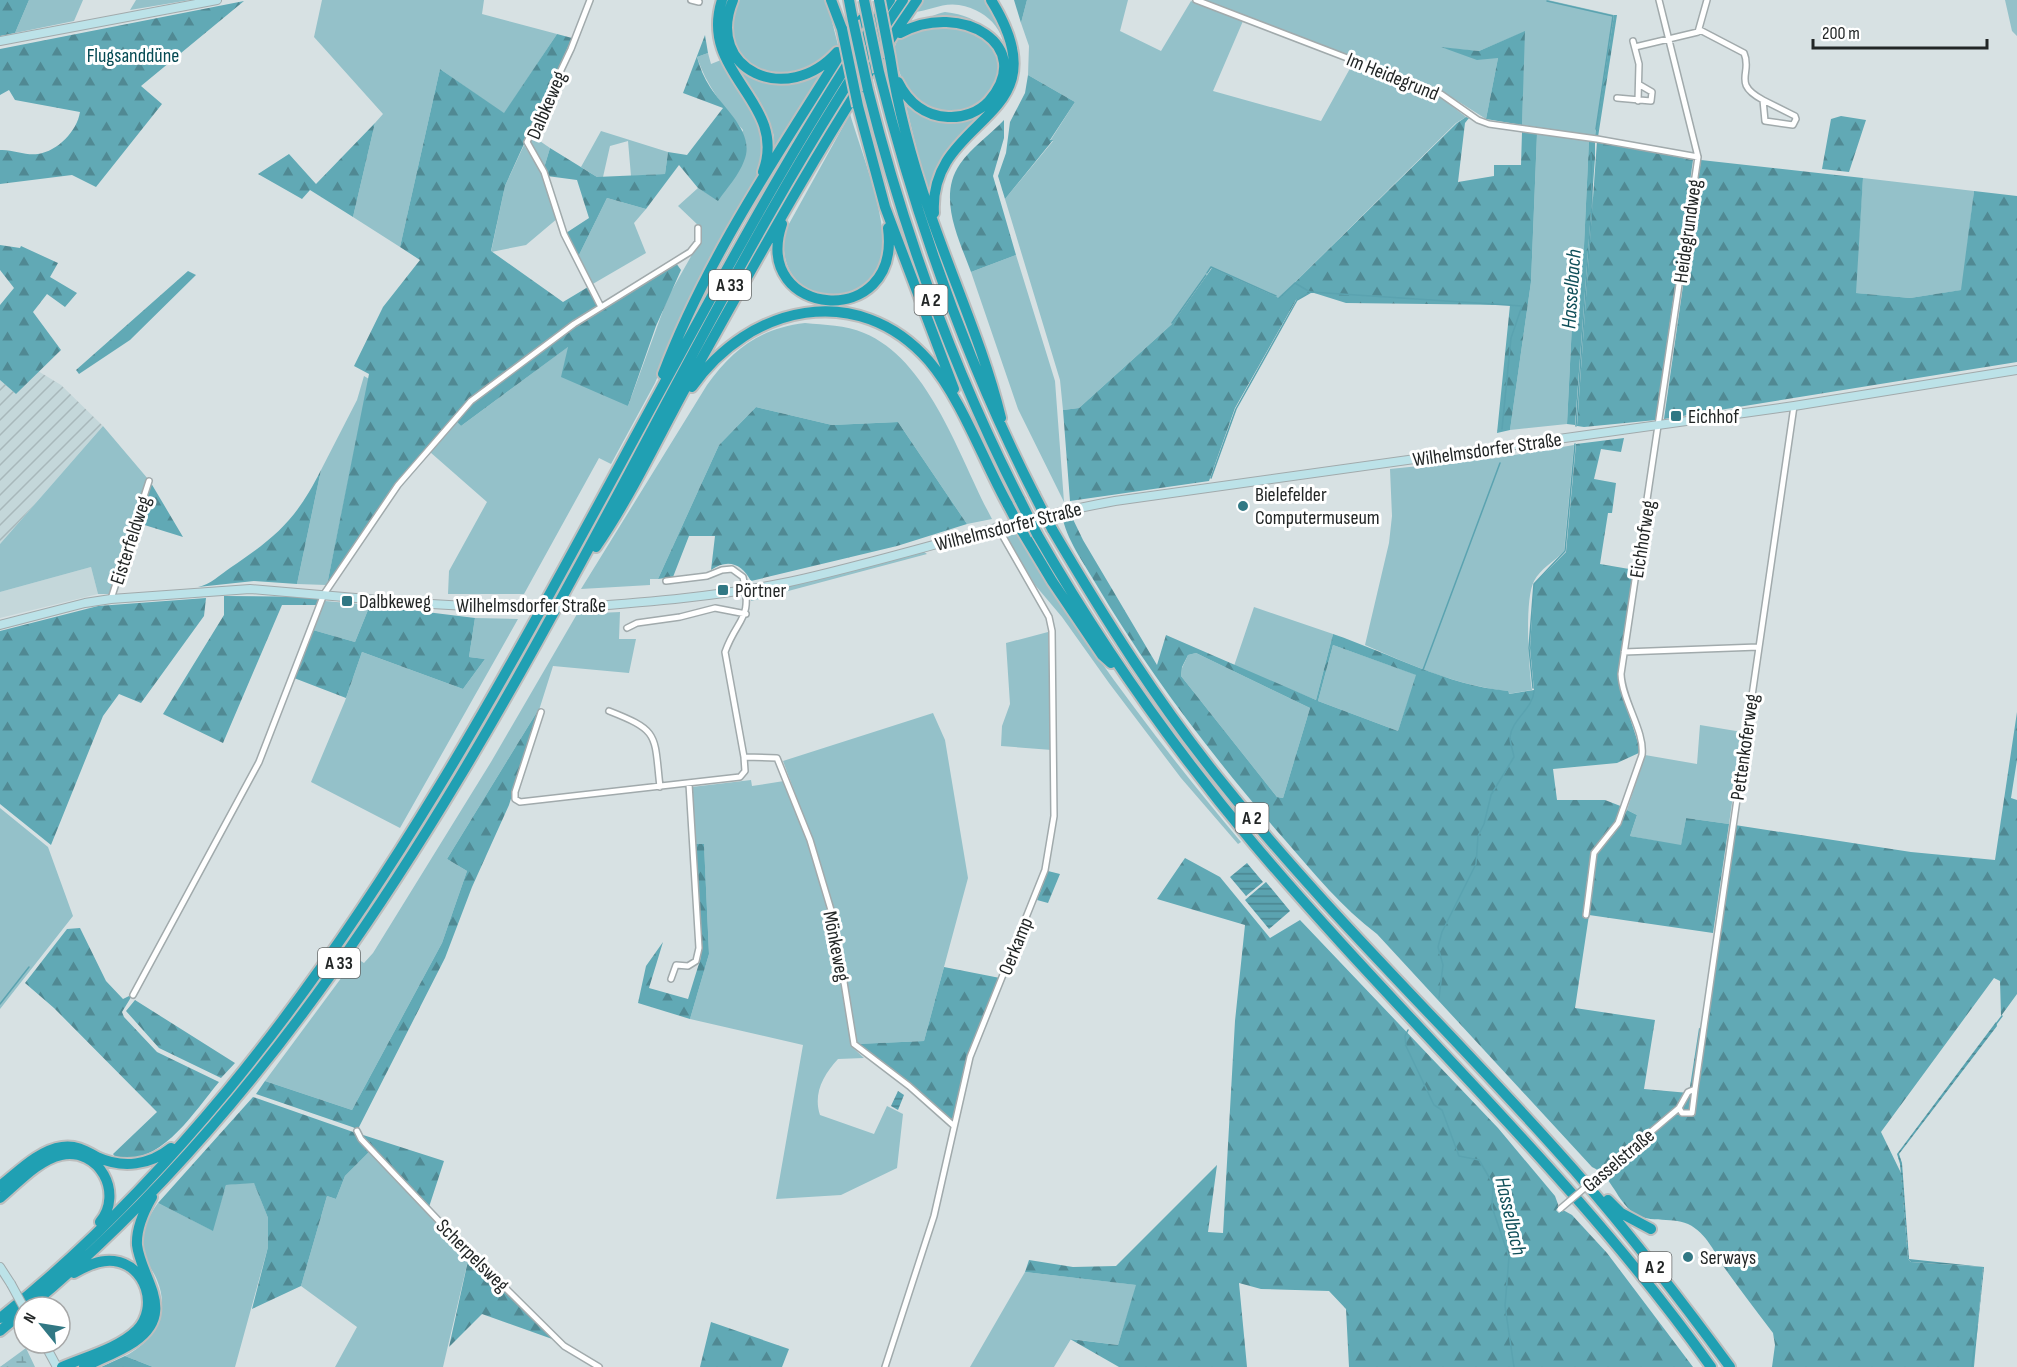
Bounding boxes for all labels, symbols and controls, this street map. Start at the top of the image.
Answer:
scale bar [1813,12,1987,50]
text: 200 m [1822,23,1860,44]
park label: Flugsanddüne [87,44,179,68]
street label: Im Heidegrund [1343,48,1442,106]
street label: Dalbkeweg [522,68,572,143]
street label: Heidegrundweg [1669,178,1707,285]
water label: Hasselbach [1556,248,1587,330]
road number: A 33 [709,270,751,300]
road number: A 2 [914,285,948,315]
place label: Eichhof [1688,405,1739,429]
marker: Eichhof [1669,409,1683,423]
street label: Wilhelmsdorfer Straße [1411,428,1563,472]
place label: Bielefelder Computermuseum [1255,483,1380,530]
street label: Eisterfeldweg [105,493,157,588]
street label: Wilhelmsdorfer Straße [933,497,1084,557]
marker: Bielefelder Computermuseum [1236,499,1250,513]
street label: Eichhofweg [1625,499,1661,580]
place label: Pörtner [735,579,786,603]
marker: Pörtner [716,583,730,597]
place label: Dalbkeweg [359,590,431,614]
marker: Dalbkeweg [340,594,354,608]
street label: Wilhelmsdorfer Straße [456,594,606,618]
street label: Pettenkoferweg [1726,692,1764,802]
road number: A 2 [1236,803,1268,833]
street label: Mönkeweg [817,909,855,983]
street label: Oerkamp [994,914,1038,979]
road number: A 33 [318,948,360,978]
street label: Gasselstraße [1578,1124,1659,1198]
water label: Hasselbach [1489,1174,1532,1258]
street label: Scherpelsweg [431,1214,514,1297]
place label: Serways [1700,1246,1756,1270]
marker: Serways [1681,1250,1695,1264]
road number: A 2 [1638,1252,1672,1282]
north arrow [12,1295,72,1355]
text: N [20,1310,41,1327]

